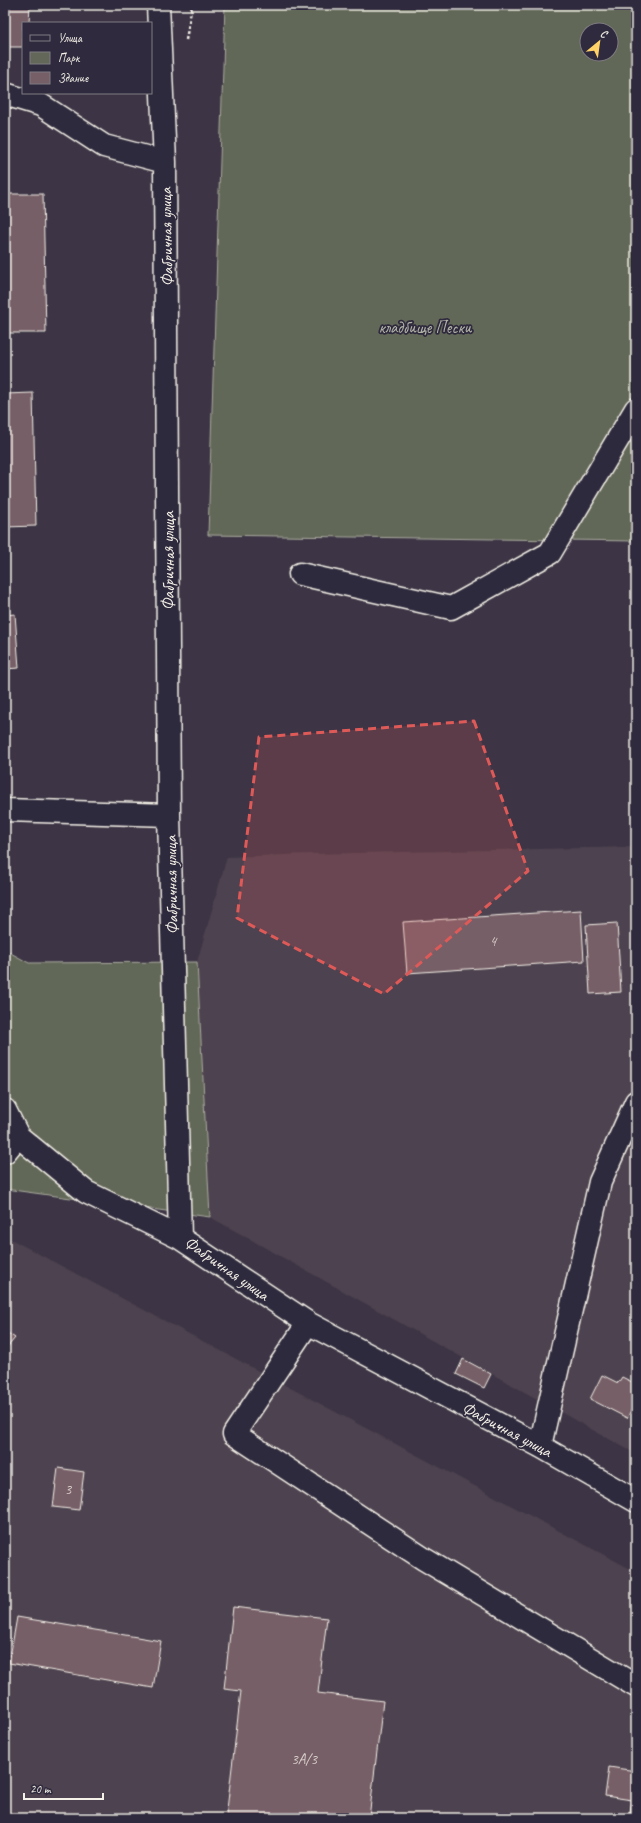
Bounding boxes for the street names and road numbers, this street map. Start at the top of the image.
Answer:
street label: Фабричная улица [155,186,178,286]
street label: Фабричная улица [158,510,179,610]
street label: Фабричная улица [160,834,183,934]
street label: Фабричная улица [180,1232,274,1306]
street label: Фабричная улица [458,1397,557,1463]

